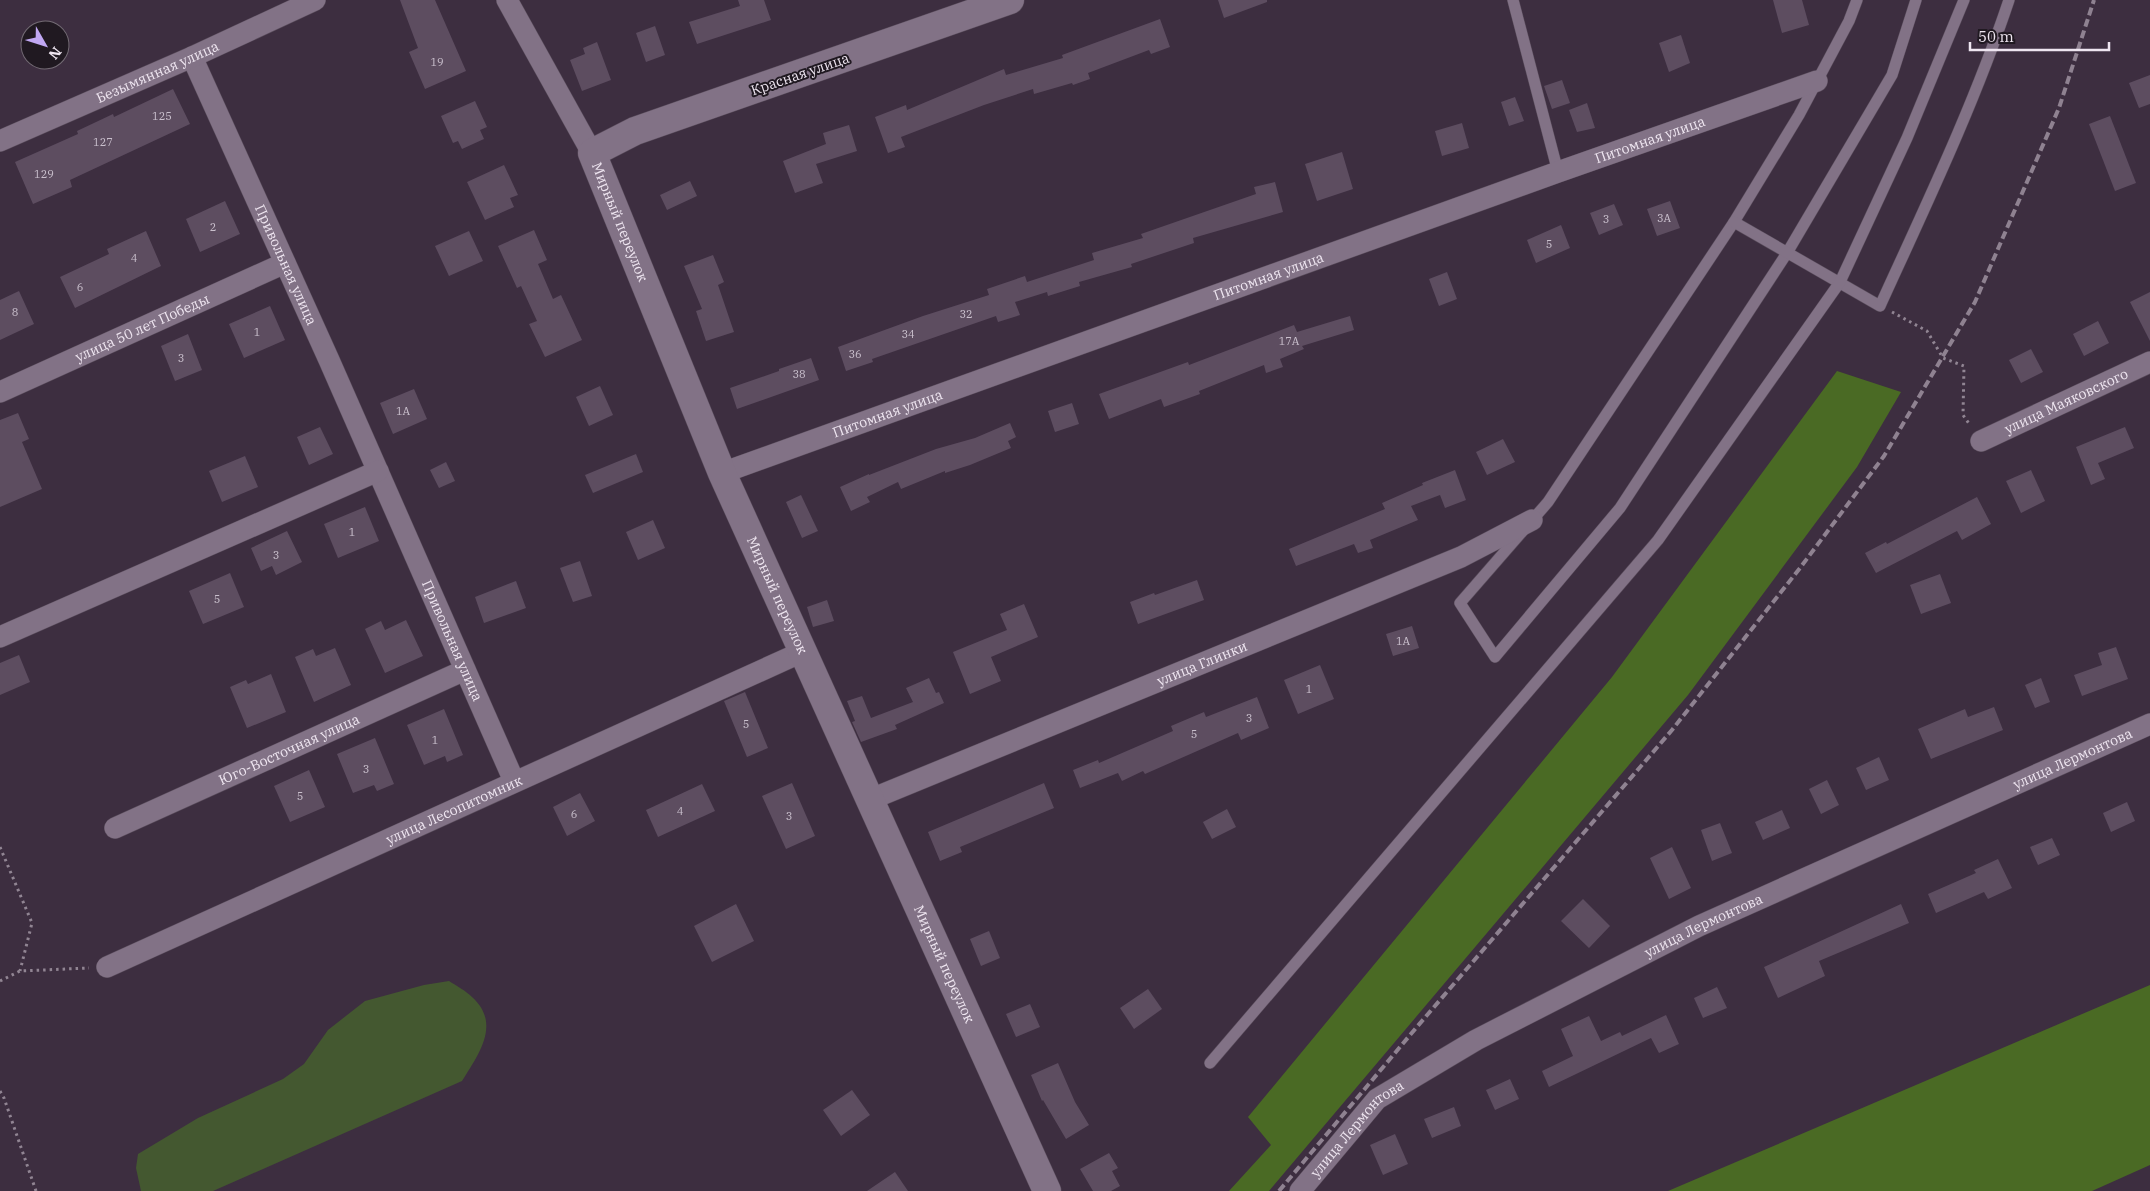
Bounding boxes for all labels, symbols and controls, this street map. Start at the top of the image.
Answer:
north arrow [20,20,70,70]
scale bar [1970,20,2109,52]
text: 50 m [1978,27,2014,46]
street label: Безымянная улица [93,37,222,107]
text: N [45,43,66,63]
street label: Красная улица [749,49,852,99]
house number: 19 [430,55,444,69]
house number: 125 [152,109,172,123]
street label: Питомная улица [1592,112,1708,167]
house number: 127 [93,135,113,149]
street label: Мирный переулок [588,160,652,284]
house number: 129 [34,167,54,181]
street label: Привольная улица [251,202,321,328]
house number: 3А [1657,211,1672,225]
house number: 3 [1603,212,1609,226]
house number: 2 [210,220,216,234]
house number: 5 [1546,237,1552,251]
street label: Питомная улица [1211,248,1327,304]
house number: 4 [131,251,138,265]
house number: 6 [77,280,83,294]
street label: улица 50 лет Победы [72,289,212,366]
house number: 8 [12,305,18,319]
house number: 32 [959,307,973,321]
house number: 1 [254,325,260,339]
house number: 34 [901,327,915,341]
house number: 17А [1279,334,1300,348]
house number: 36 [848,347,862,361]
house number: 3 [178,351,184,365]
street label: улица Маяковского [2001,365,2131,438]
house number: 38 [792,367,806,381]
street label: Питомная улица [830,385,945,441]
house number: 1А [396,404,411,418]
house number: 1 [349,525,355,539]
street label: Мирный переулок [743,533,812,657]
house number: 3 [273,548,279,562]
street label: Привольная улица [418,577,487,704]
house number: 5 [214,592,220,606]
house number: 1А [1396,634,1411,648]
street label: улица Глинки [1154,637,1250,690]
house number: 1 [1306,682,1312,696]
street label: Юго-Восточная улица [216,710,363,789]
house number: 3 [1246,711,1252,725]
house number: 5 [743,717,749,731]
street label: улица Лермонтова [2010,724,2135,793]
house number: 5 [1191,727,1197,741]
house number: 1 [432,733,438,747]
house number: 3 [363,762,369,776]
street label: улица Лесопитомник [383,771,525,848]
house number: 5 [297,789,303,803]
house number: 4 [677,804,684,818]
house number: 6 [571,807,577,821]
house number: 3 [786,809,792,823]
street label: улица Лермонтова [1641,890,1766,961]
street label: Мирный переулок [910,902,979,1026]
street label: улица Лермонтова [1306,1076,1407,1181]

